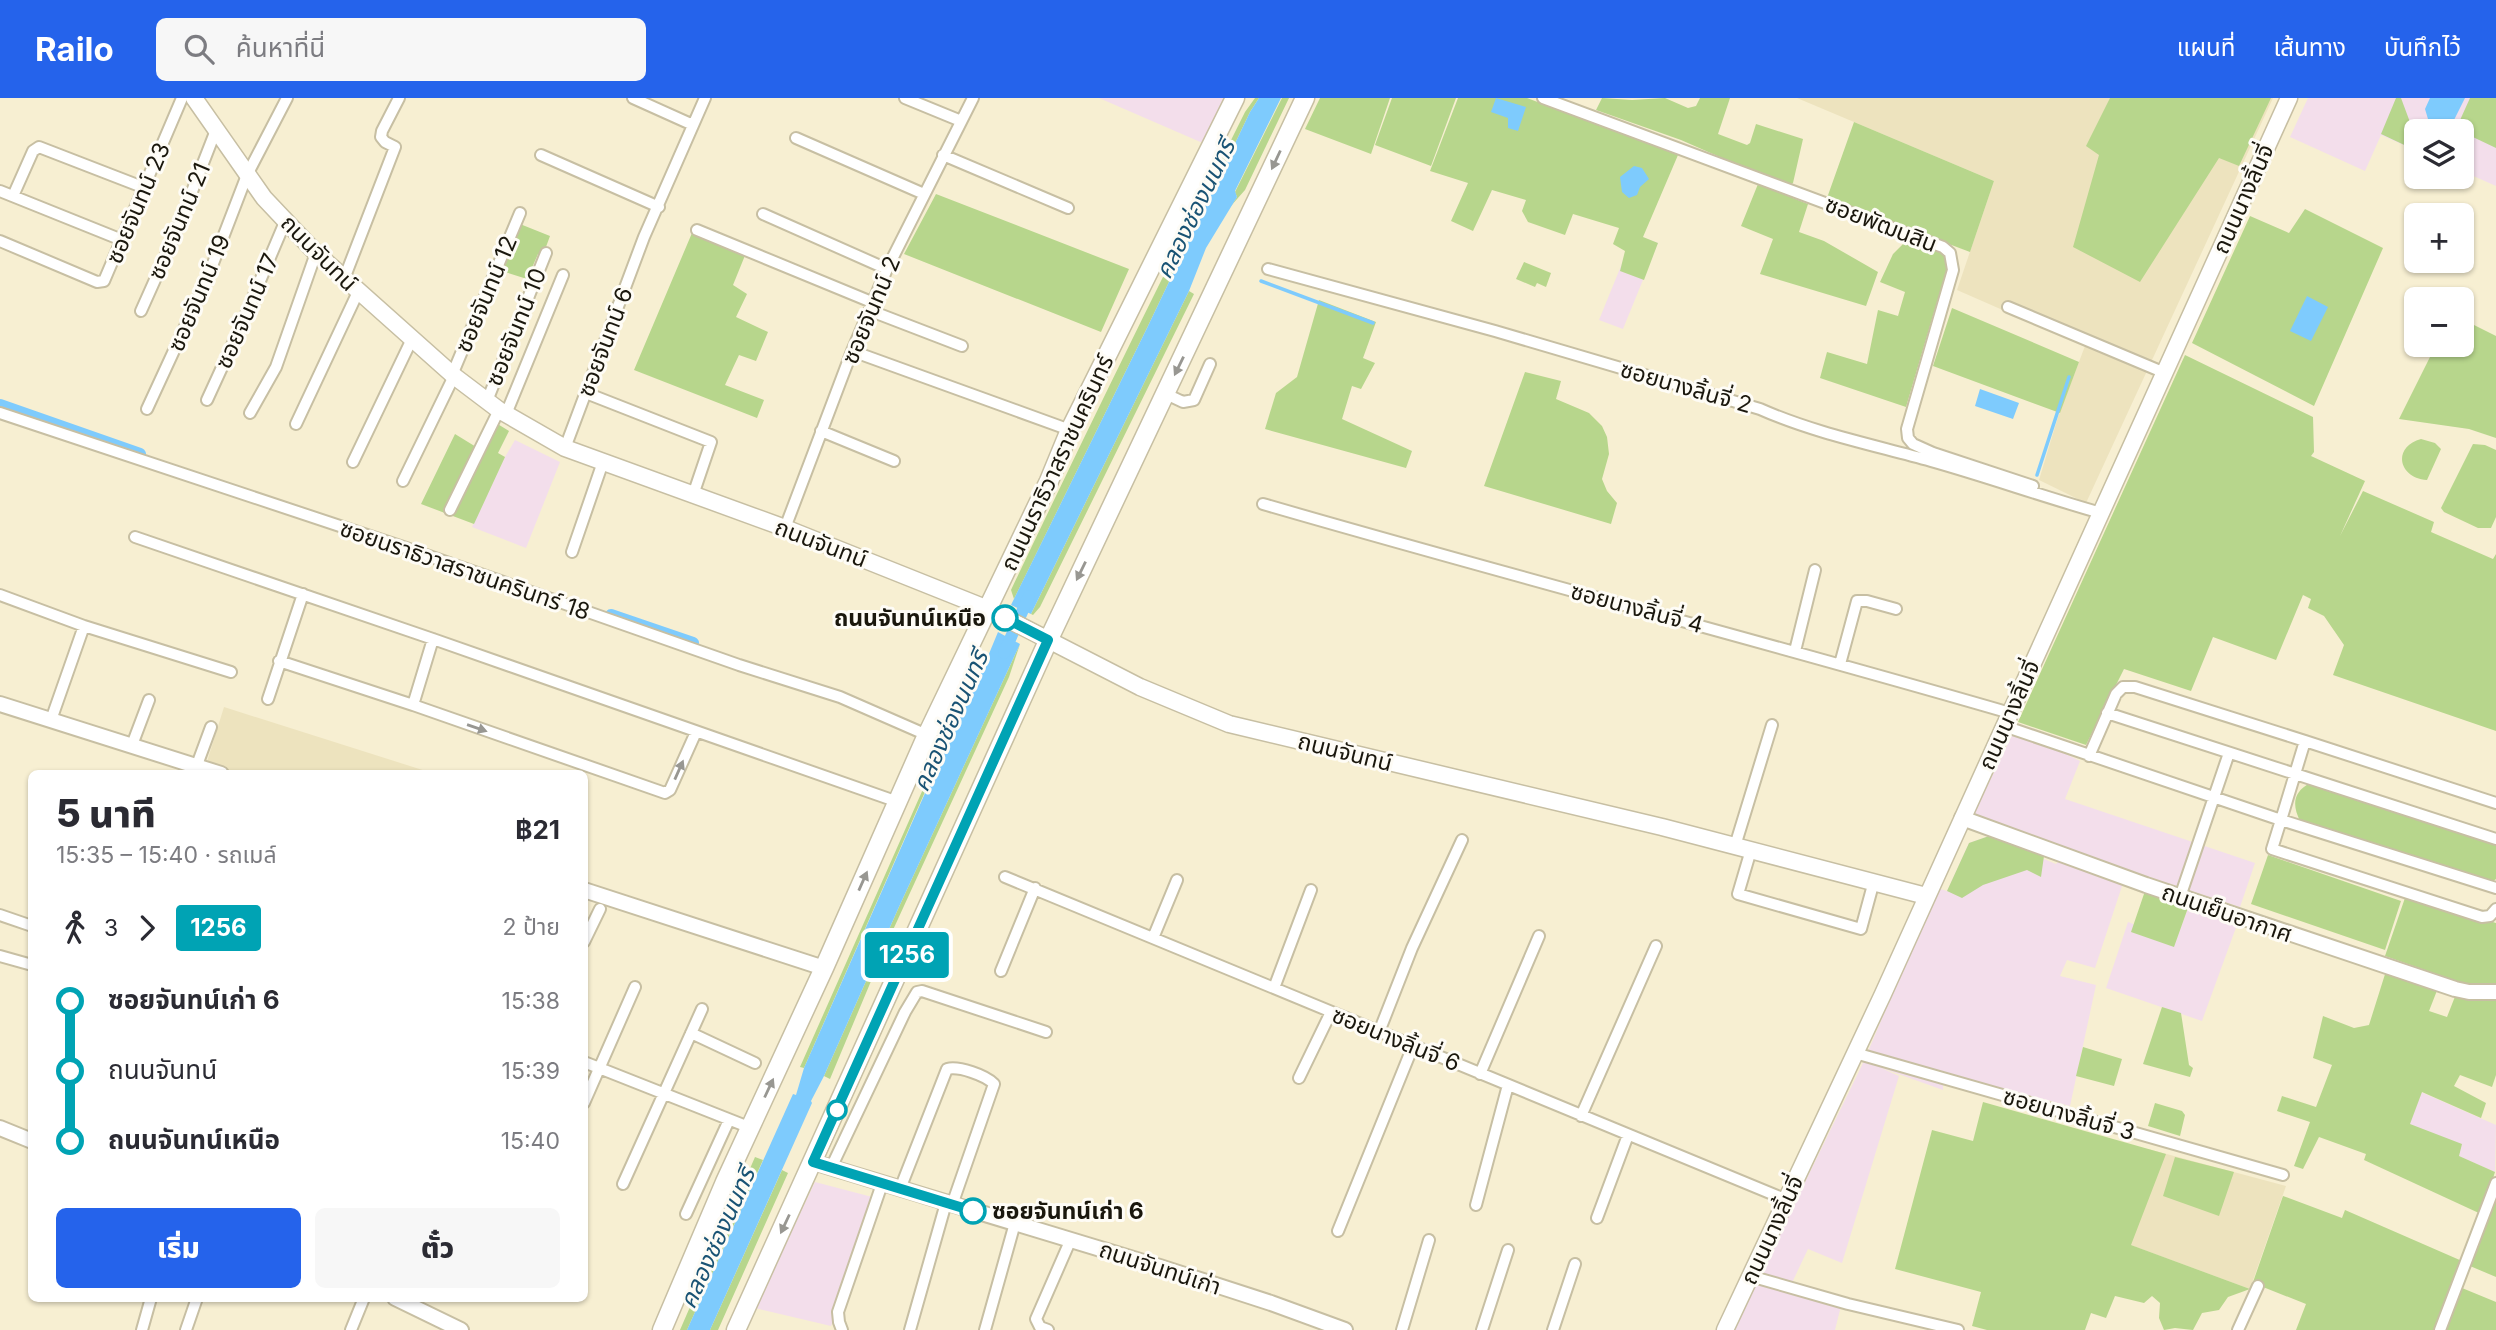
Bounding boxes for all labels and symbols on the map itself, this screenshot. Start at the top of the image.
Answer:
water label: คลองช่องนนทรี [1149,131,1243,283]
street label: ซอยจันทน์ 23 [100,138,176,268]
street label: ถนนนางลิ้นจี่ [2205,139,2280,258]
one-way arrow [1270,150,1282,170]
street label: ซอยจันทน์ 21 [142,158,216,284]
street label: ซอยพัฒนสิน [1821,190,1941,258]
street label: ถนนจันทน์ [275,209,363,297]
street label: ซอยจันทน์ 19 [162,230,236,356]
street label: ซอยจันทน์ 12 [449,231,523,357]
street label: ซอยจันทน์ 17 [209,249,285,373]
street label: ซอยจันทน์ 2 [836,252,906,368]
street label: ซอยจันทน์ 10 [480,264,552,390]
street label: ซอยจันทน์ 6 [571,283,639,401]
street label: ถนนนราธิวาสราชนครินทร์ [995,350,1120,575]
street label: ซอยนางลิ้นจี่ 2 [1617,353,1755,419]
one-way arrow [1174,356,1185,376]
street label: ถนนจันทน์ [771,513,871,573]
street label: ซอยนราธิวาสราชนครินทร์ 18 [336,514,594,626]
one-way arrow [1076,561,1087,581]
street label: ซอยนางลิ้นจี่ 4 [1568,575,1707,639]
place label: ถนนจันทน์เหนือ [834,604,986,632]
marker: ถนนจันทน์เหนือ [992,605,1018,631]
water label: คลองช่องนนทรี [906,642,996,796]
street label: ถนนนางลิ้นจี่ [1971,655,2046,774]
one-way arrow [467,723,488,734]
street label: ถนนจันทน์ [1295,727,1395,777]
one-way arrow [674,759,685,780]
one-way arrow [857,871,869,891]
street label: ถนนเย็นอากาศ [2158,878,2296,948]
line badge: 1256 [858,932,956,978]
street label: ซอยนางลิ้นจี่ 6 [1328,999,1465,1077]
one-way arrow [764,1078,775,1099]
street label: ซอยนางลิ้นจี่ 3 [2000,1080,2139,1146]
unlabelled marker [827,1100,847,1120]
water label: คลองช่องนนทรี [673,1159,763,1313]
street label: ถนนนางลิ้นจี่ [1733,1170,1809,1289]
place label: ซอยจันทน์เก่า 6 [992,1197,1144,1225]
marker: ซอยจันทน์เก่า 6 [960,1198,986,1224]
one-way arrow [779,1214,791,1234]
street label: ถนนจันทน์เก่า [1096,1235,1224,1301]

